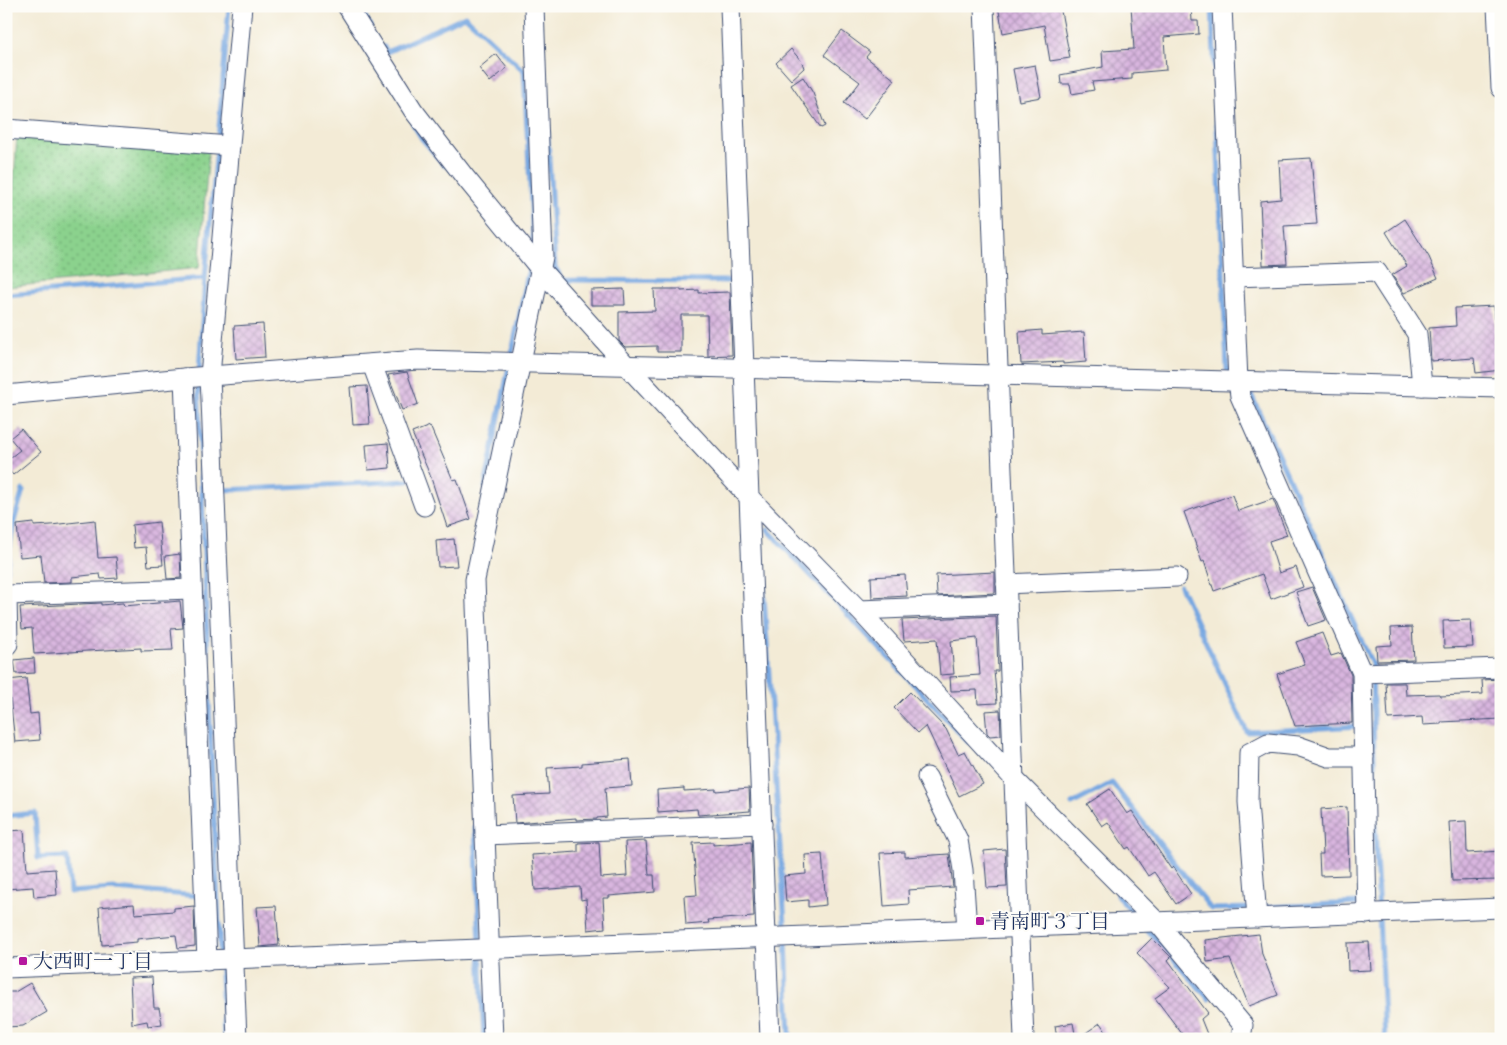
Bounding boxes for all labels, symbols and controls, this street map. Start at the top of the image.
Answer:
place label: 青南町３丁目 [990,909,1110,933]
marker: 青南町３丁目 [974,915,986,927]
place label: 大西町一丁目 [33,949,153,973]
marker: 大西町一丁目 [17,955,29,967]

